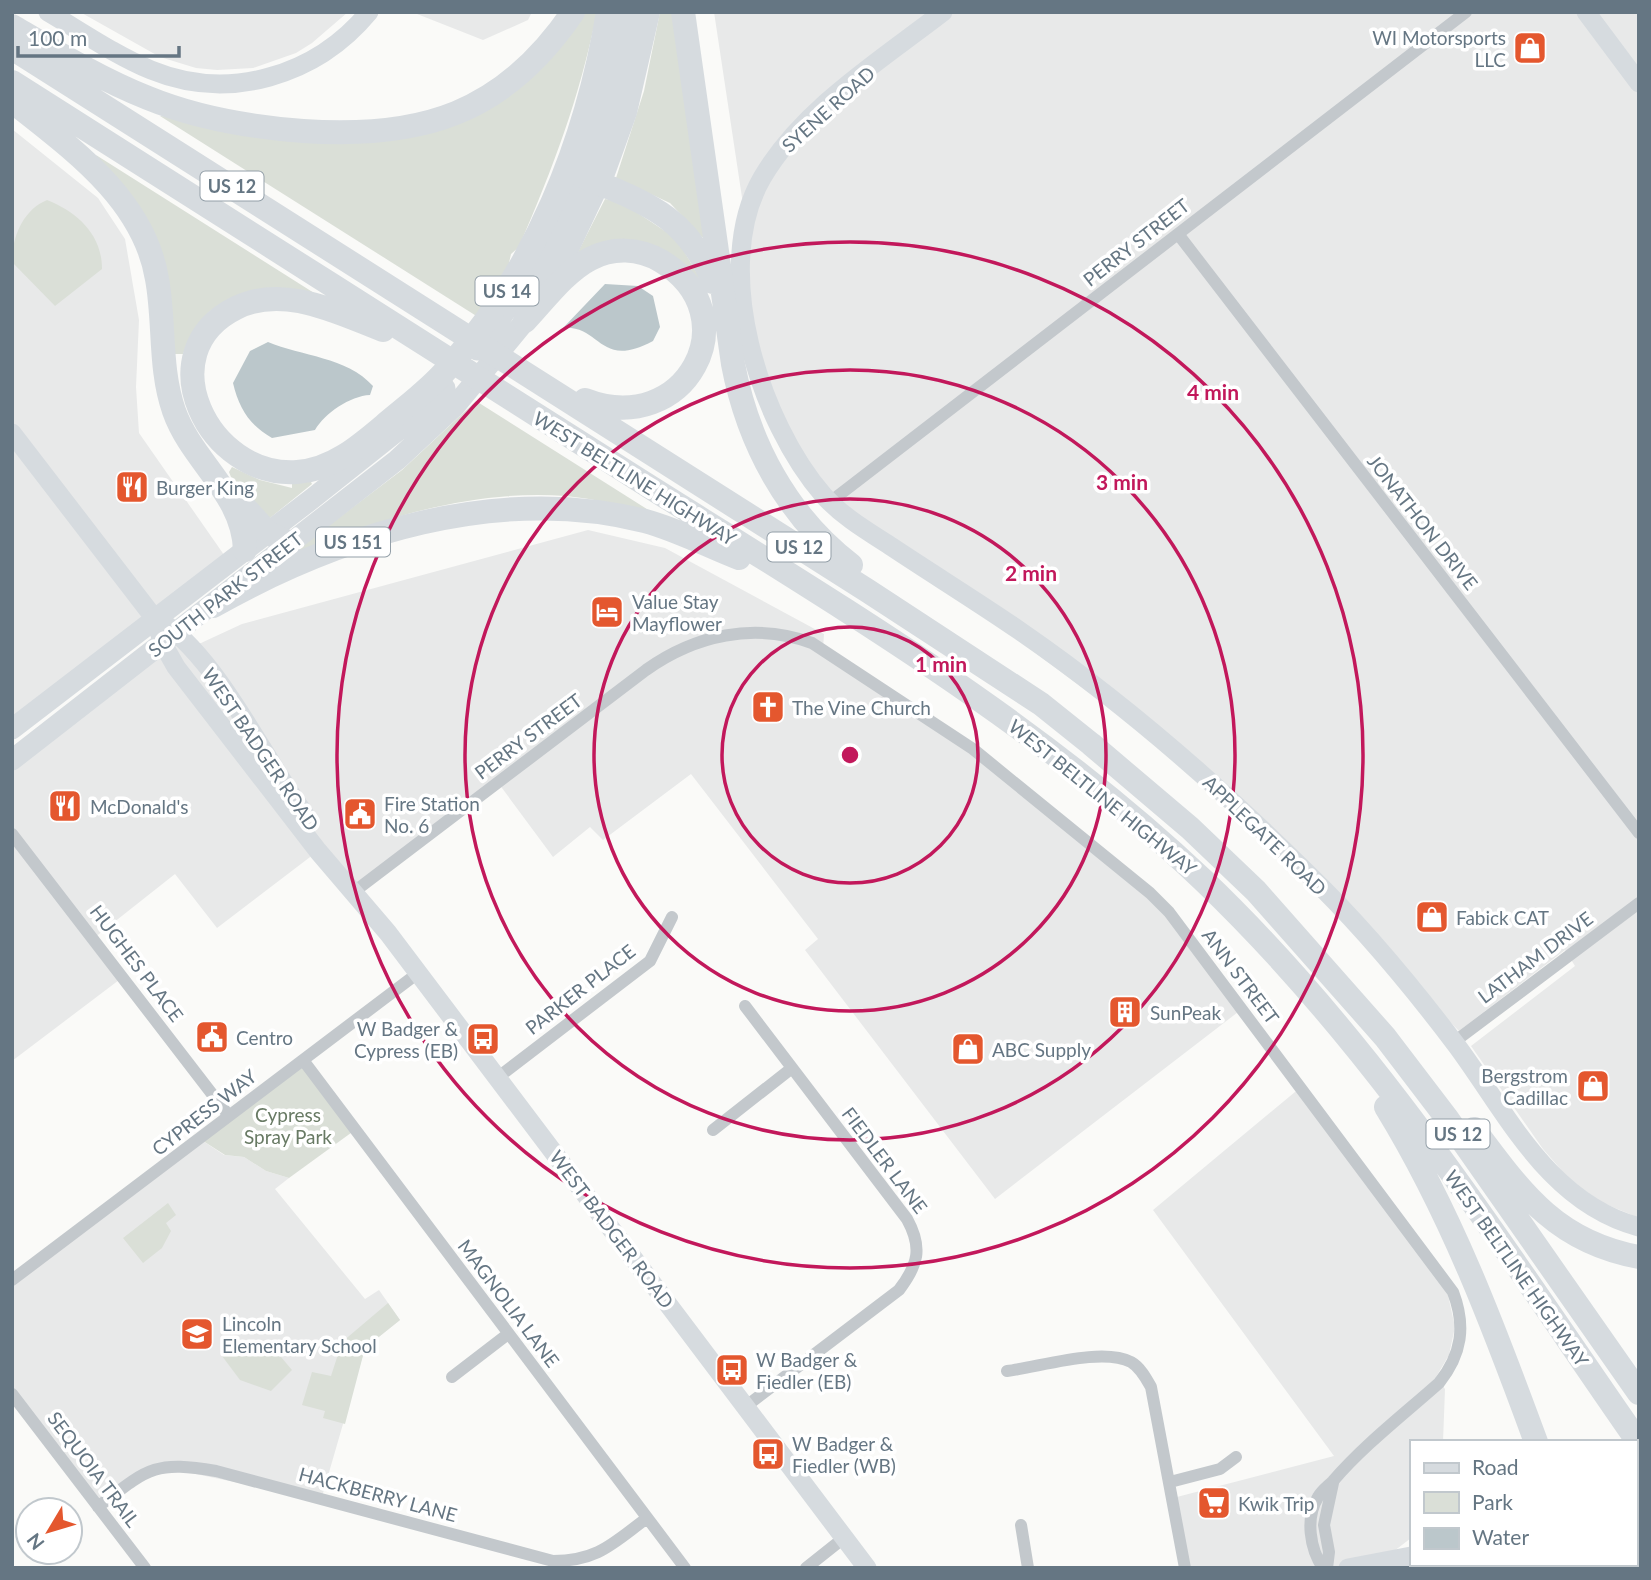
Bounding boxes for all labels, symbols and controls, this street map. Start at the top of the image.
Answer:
scale bar [18,14,178,58]
text: 100 m [28,25,87,50]
place label: WI Motorsports LLC [1372,26,1506,71]
shop icon: WI Motorsports LLC [1511,29,1549,67]
street label: SYENE ROAD [777,61,879,157]
road number: US 12 [201,172,264,201]
street label: PERRY STREET [1078,193,1194,291]
road number: US 14 [476,276,538,306]
text: 4 min [1187,379,1239,404]
street label: WEST BELTLINE HIGHWAY [529,406,741,550]
street label: JONATHON DRIVE [1363,450,1483,594]
restaurant icon: Burger King [113,468,151,506]
text: 3 min [1096,469,1148,494]
place label: Burger King [156,476,254,499]
street label: SOUTH PARK STREET [143,527,307,661]
road number: US 151 [316,528,390,556]
road number: US 12 [768,532,830,562]
text: 2 min [1005,560,1057,585]
place label: Value Stay Mayflower [632,590,722,635]
hotel icon: Value Stay Mayflower [588,593,626,631]
text: 1 min [915,651,967,676]
street label: WEST BADGER ROAD [198,663,324,835]
street label: PERRY STREET [470,688,586,784]
church icon: The Vine Church [749,688,787,726]
place label: The Vine Church [792,696,931,719]
street label: WEST BELTLINE HIGHWAY [1005,714,1202,880]
centre of rings [838,743,862,767]
street label: APPLEGATE ROAD [1199,770,1331,900]
restaurant icon: McDonald's [46,787,84,825]
place label: Fire Station No. 6 [384,792,480,837]
place label: McDonald's [90,795,189,818]
public building icon: Fire Station No. 6 [341,795,379,833]
shop icon: Fabick CAT [1413,898,1451,936]
street label: HUGHES PLACE [86,900,188,1026]
place label: Fabick CAT [1456,906,1549,929]
street label: LATHAM DRIVE [1473,906,1597,1008]
street label: ANN STREET [1198,924,1284,1028]
street label: PARKER PLACE [521,939,639,1039]
building icon: SunPeak [1106,993,1144,1031]
place label: SunPeak [1150,1001,1222,1024]
place label: W Badger & Cypress (EB) [354,1017,458,1062]
public building icon: Centro [193,1018,231,1056]
bus stop icon: W Badger & Cypress (EB) [464,1020,502,1058]
place label: Centro [236,1026,293,1049]
shop icon: ABC Supply [949,1030,987,1068]
place label: ABC Supply [992,1038,1091,1061]
street label: CYPRESS WAY [147,1064,261,1160]
place label: Bergstrom Cadillac [1481,1064,1568,1109]
shop icon: Bergstrom Cadillac [1574,1067,1612,1105]
street label: FIEDLER LANE [838,1102,932,1218]
park label: Cypress Spray Park [244,1103,332,1148]
road number: US 12 [1426,1120,1490,1148]
street label: WEST BADGER ROAD [545,1146,679,1312]
street label: WEST BELTLINE HIGHWAY [1440,1165,1594,1371]
street label: MAGNOLIA LANE [453,1235,565,1371]
place label: Lincoln Elementary School [222,1312,377,1357]
school or university icon: Lincoln Elementary School [178,1315,216,1353]
place label: W Badger & Fiedler (EB) [756,1348,858,1393]
bus stop icon: W Badger & Fiedler (EB) [713,1351,751,1389]
street label: SEQUOIA TRAIL [43,1407,145,1531]
place label: W Badger & Fiedler (WB) [792,1432,896,1477]
bus stop icon: W Badger & Fiedler (WB) [749,1435,787,1473]
legend [1410,1440,1637,1566]
text: Road [1472,1454,1519,1479]
street label: HACKBERRY LANE [296,1462,460,1526]
supermarket icon: Kwik Trip [1195,1484,1233,1522]
text: Park [1472,1489,1513,1514]
place label: Kwik Trip [1238,1492,1315,1515]
north arrow [14,1496,84,1566]
text: Water [1472,1524,1529,1549]
text: N [22,1529,49,1555]

